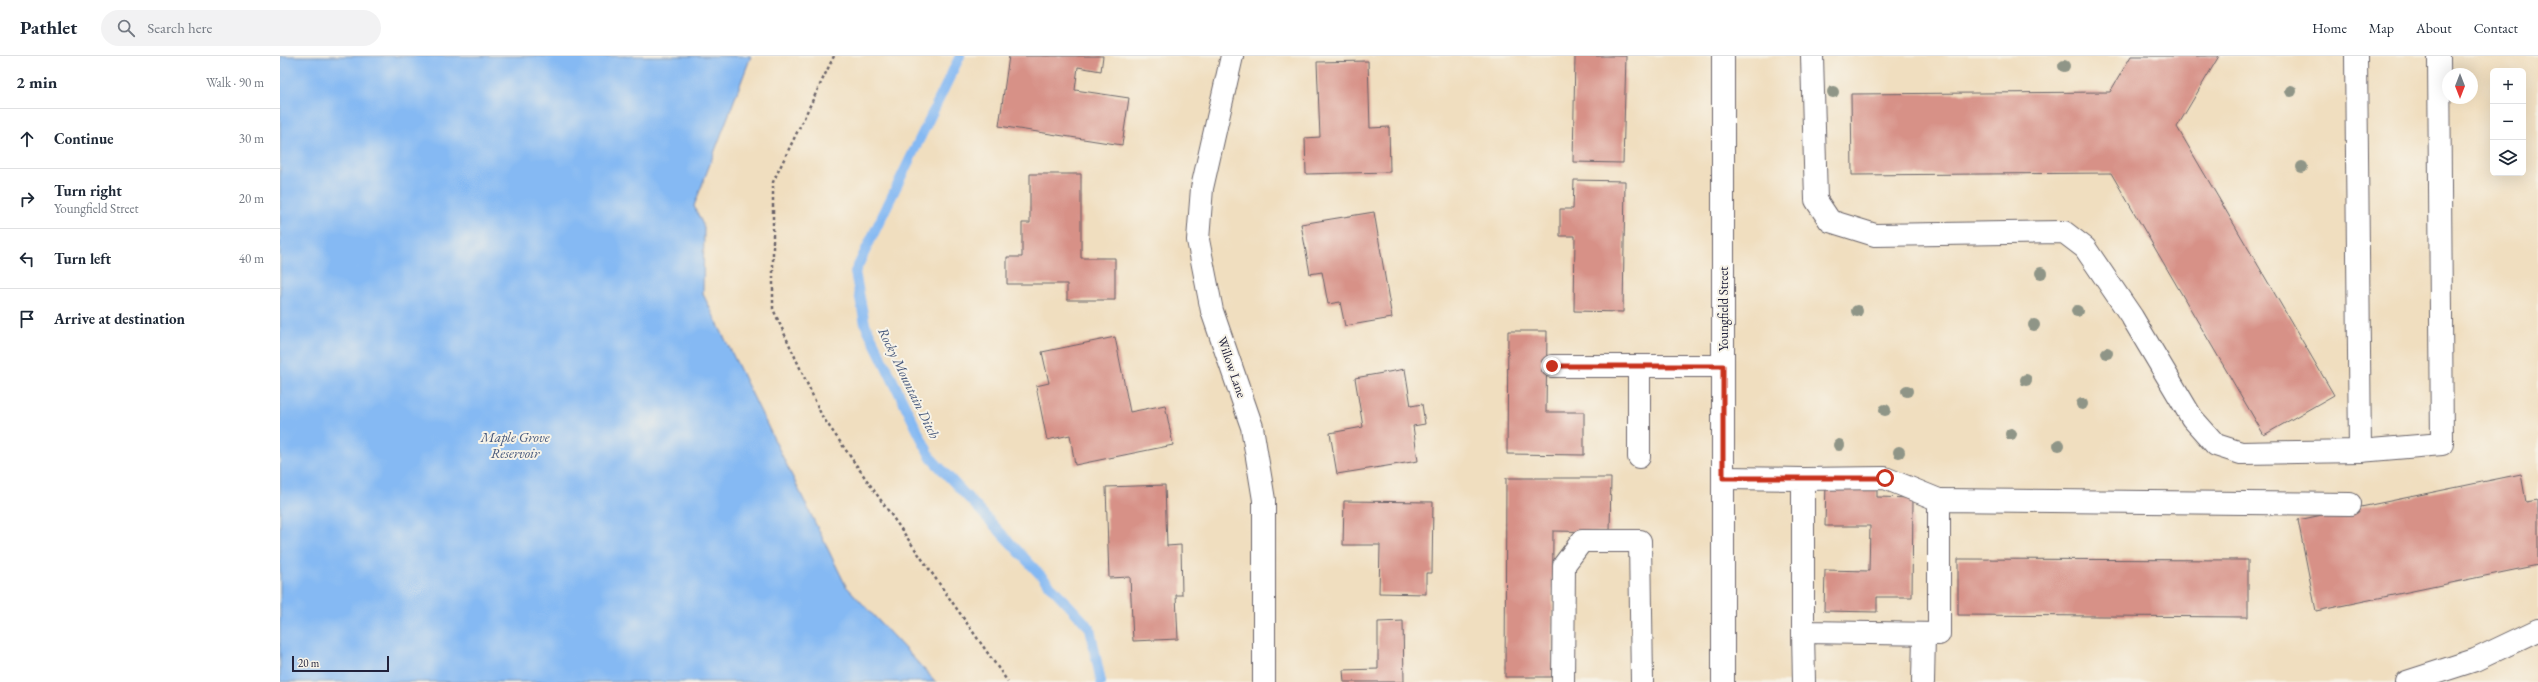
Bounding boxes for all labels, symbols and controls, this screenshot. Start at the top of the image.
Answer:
search box [101,10,381,46]
text: Pathlet [20,15,77,40]
icon: search [115,17,137,39]
text: Search here [147,18,212,37]
text: Home [2312,19,2347,37]
text: Map [2369,19,2394,37]
text: About [2416,19,2452,37]
text: Contact [2474,19,2518,37]
north arrow [2442,68,2478,104]
map controls [2490,68,2526,176]
button: + [2490,68,2526,104]
text: 2 min [16,71,57,93]
text: Walk · 90 m [206,74,264,91]
button: − [2490,104,2526,140]
icon: ahead [16,128,38,150]
text: Continue [54,129,114,148]
text: 30 m [239,130,264,147]
button: layers [2490,140,2526,176]
text: Turn right [54,181,122,200]
icon: right [16,188,38,210]
text: 20 m [239,190,264,207]
text: Youngfield Street [54,200,139,217]
icon: left [16,248,38,270]
text: Turn left [54,249,111,268]
text: 40 m [239,250,264,267]
street label: Youngfield Street [1715,267,1732,351]
icon: arrive [16,308,38,330]
text: Arrive at destination [54,309,185,328]
water label: Rocky Mountain Ditch [874,324,944,442]
street label: Willow Lane [1214,334,1250,400]
route end [1543,357,1561,375]
water label: Maple Grove Reservoir [480,428,550,462]
route start [1876,469,1894,487]
scale bar [292,654,389,673]
text: 20 m [298,656,319,670]

